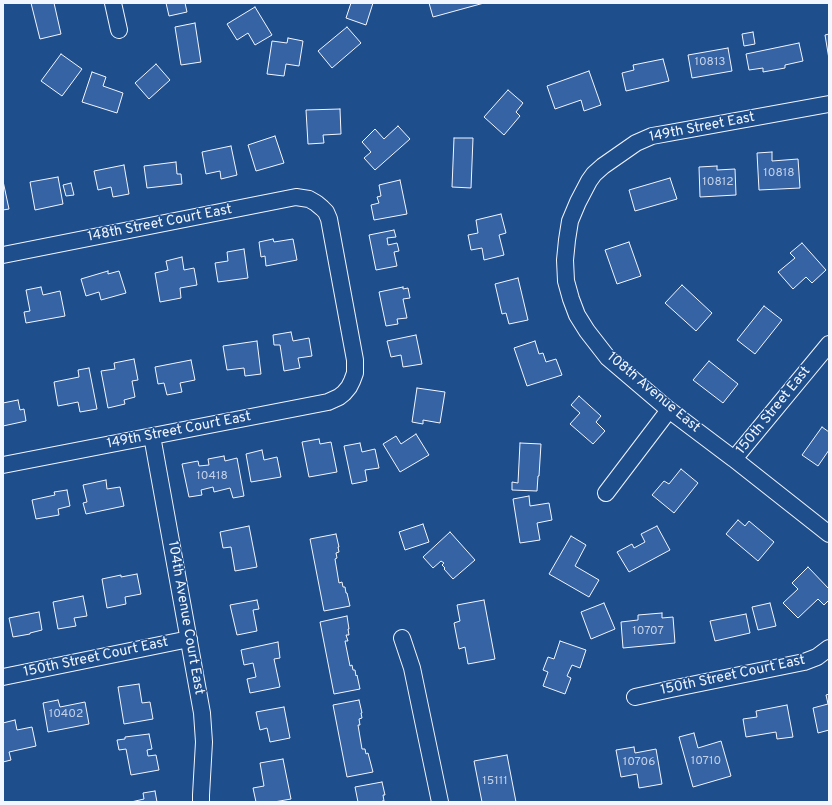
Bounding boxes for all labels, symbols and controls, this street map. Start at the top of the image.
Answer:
house number: 10813 [694,56,726,70]
street label: 149th Street East [648,110,756,146]
house number: 10818 [763,167,795,181]
house number: 10812 [702,176,734,190]
street label: 148th Street Court East [86,202,234,246]
street label: 108th Avenue East [603,349,703,437]
street label: 150th Street East [733,364,815,458]
street label: 149th Street Court East [106,409,252,453]
house number: 10418 [196,470,228,484]
street label: 104th Avenue Court East [163,540,207,696]
house number: 10707 [632,625,664,639]
street label: 150th Street Court East [22,634,170,682]
street label: 150th Street Court East [659,652,807,700]
house number: 10402 [49,708,83,722]
house number: 10710 [691,755,721,769]
house number: 10706 [623,756,655,770]
house number: 15111 [482,775,508,789]

